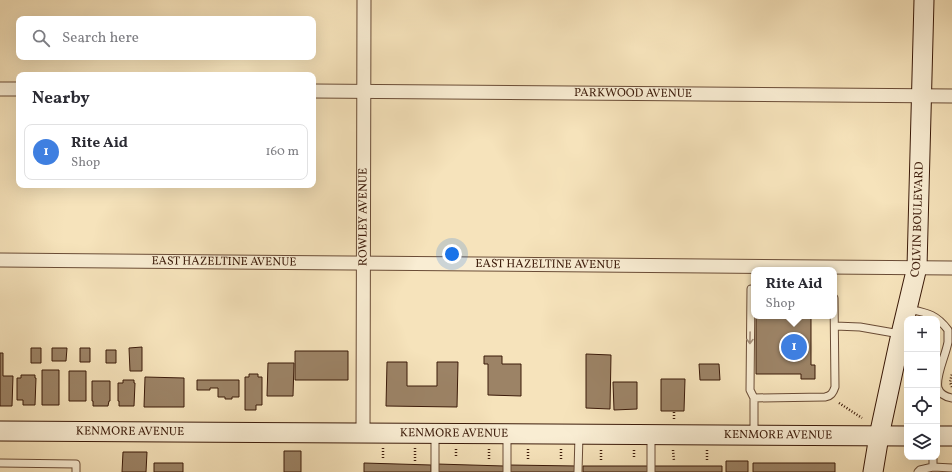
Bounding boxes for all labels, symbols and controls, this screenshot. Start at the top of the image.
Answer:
search box [16,16,316,60]
icon: search [30,27,52,49]
text: Search here [62,28,139,49]
street label: PARKWOOD AVENUE [574,85,692,102]
text: Nearby [32,87,90,110]
text: Rite Aid [71,133,128,154]
text: 1 [43,143,49,161]
text: 160 m [265,143,299,161]
text: Shop [71,154,100,172]
street label: COLVIN BOULEVARD [907,161,928,279]
street label: ROWLEY AVENUE [355,168,372,266]
your location [442,244,462,264]
street label: EAST HAZELTINE AVENUE [151,253,297,270]
street label: EAST HAZELTINE AVENUE [475,256,621,273]
popup [751,267,837,319]
text: Rite Aid [766,274,822,295]
text: Shop [766,295,795,313]
map controls [904,316,940,460]
button: + [904,316,940,352]
one-way arrow [746,331,754,344]
pin: 1 [781,332,807,362]
button: − [904,352,940,388]
button: locate [904,388,940,424]
street label: KENMORE AVENUE [76,423,184,440]
button: layers [904,424,940,460]
street label: KENMORE AVENUE [400,425,508,442]
street label: KENMORE AVENUE [724,427,832,444]

